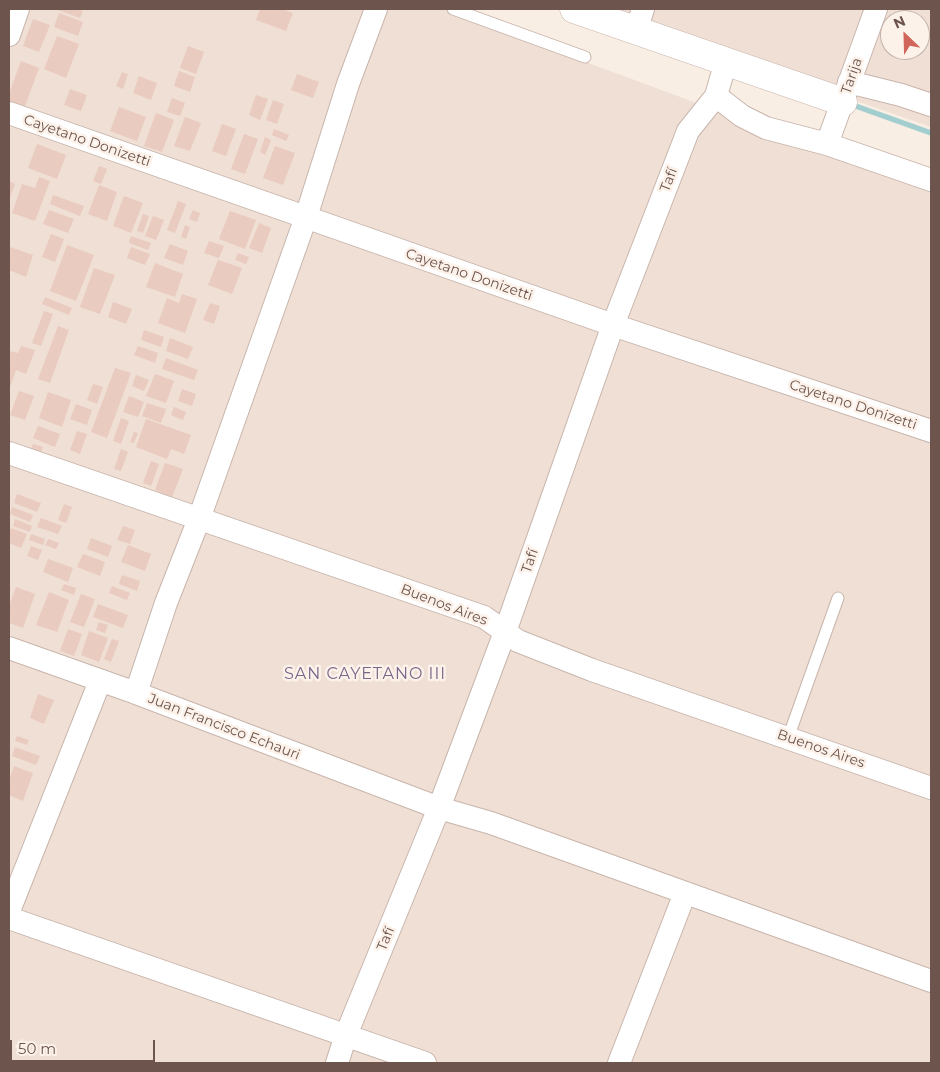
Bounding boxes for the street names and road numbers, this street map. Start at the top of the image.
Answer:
street label: Tarija [838,56,866,96]
street label: Cayetano Donizetti [21,111,153,171]
street label: Tafí [657,166,681,194]
street label: Cayetano Donizetti [403,245,535,305]
street label: Cayetano Donizetti [787,376,919,434]
street label: Tafí [518,547,542,575]
street label: Buenos Aires [398,581,490,629]
street label: Juan Francisco Echauri [146,690,302,764]
street label: Buenos Aires [775,726,867,772]
street label: Tafí [374,925,398,953]

